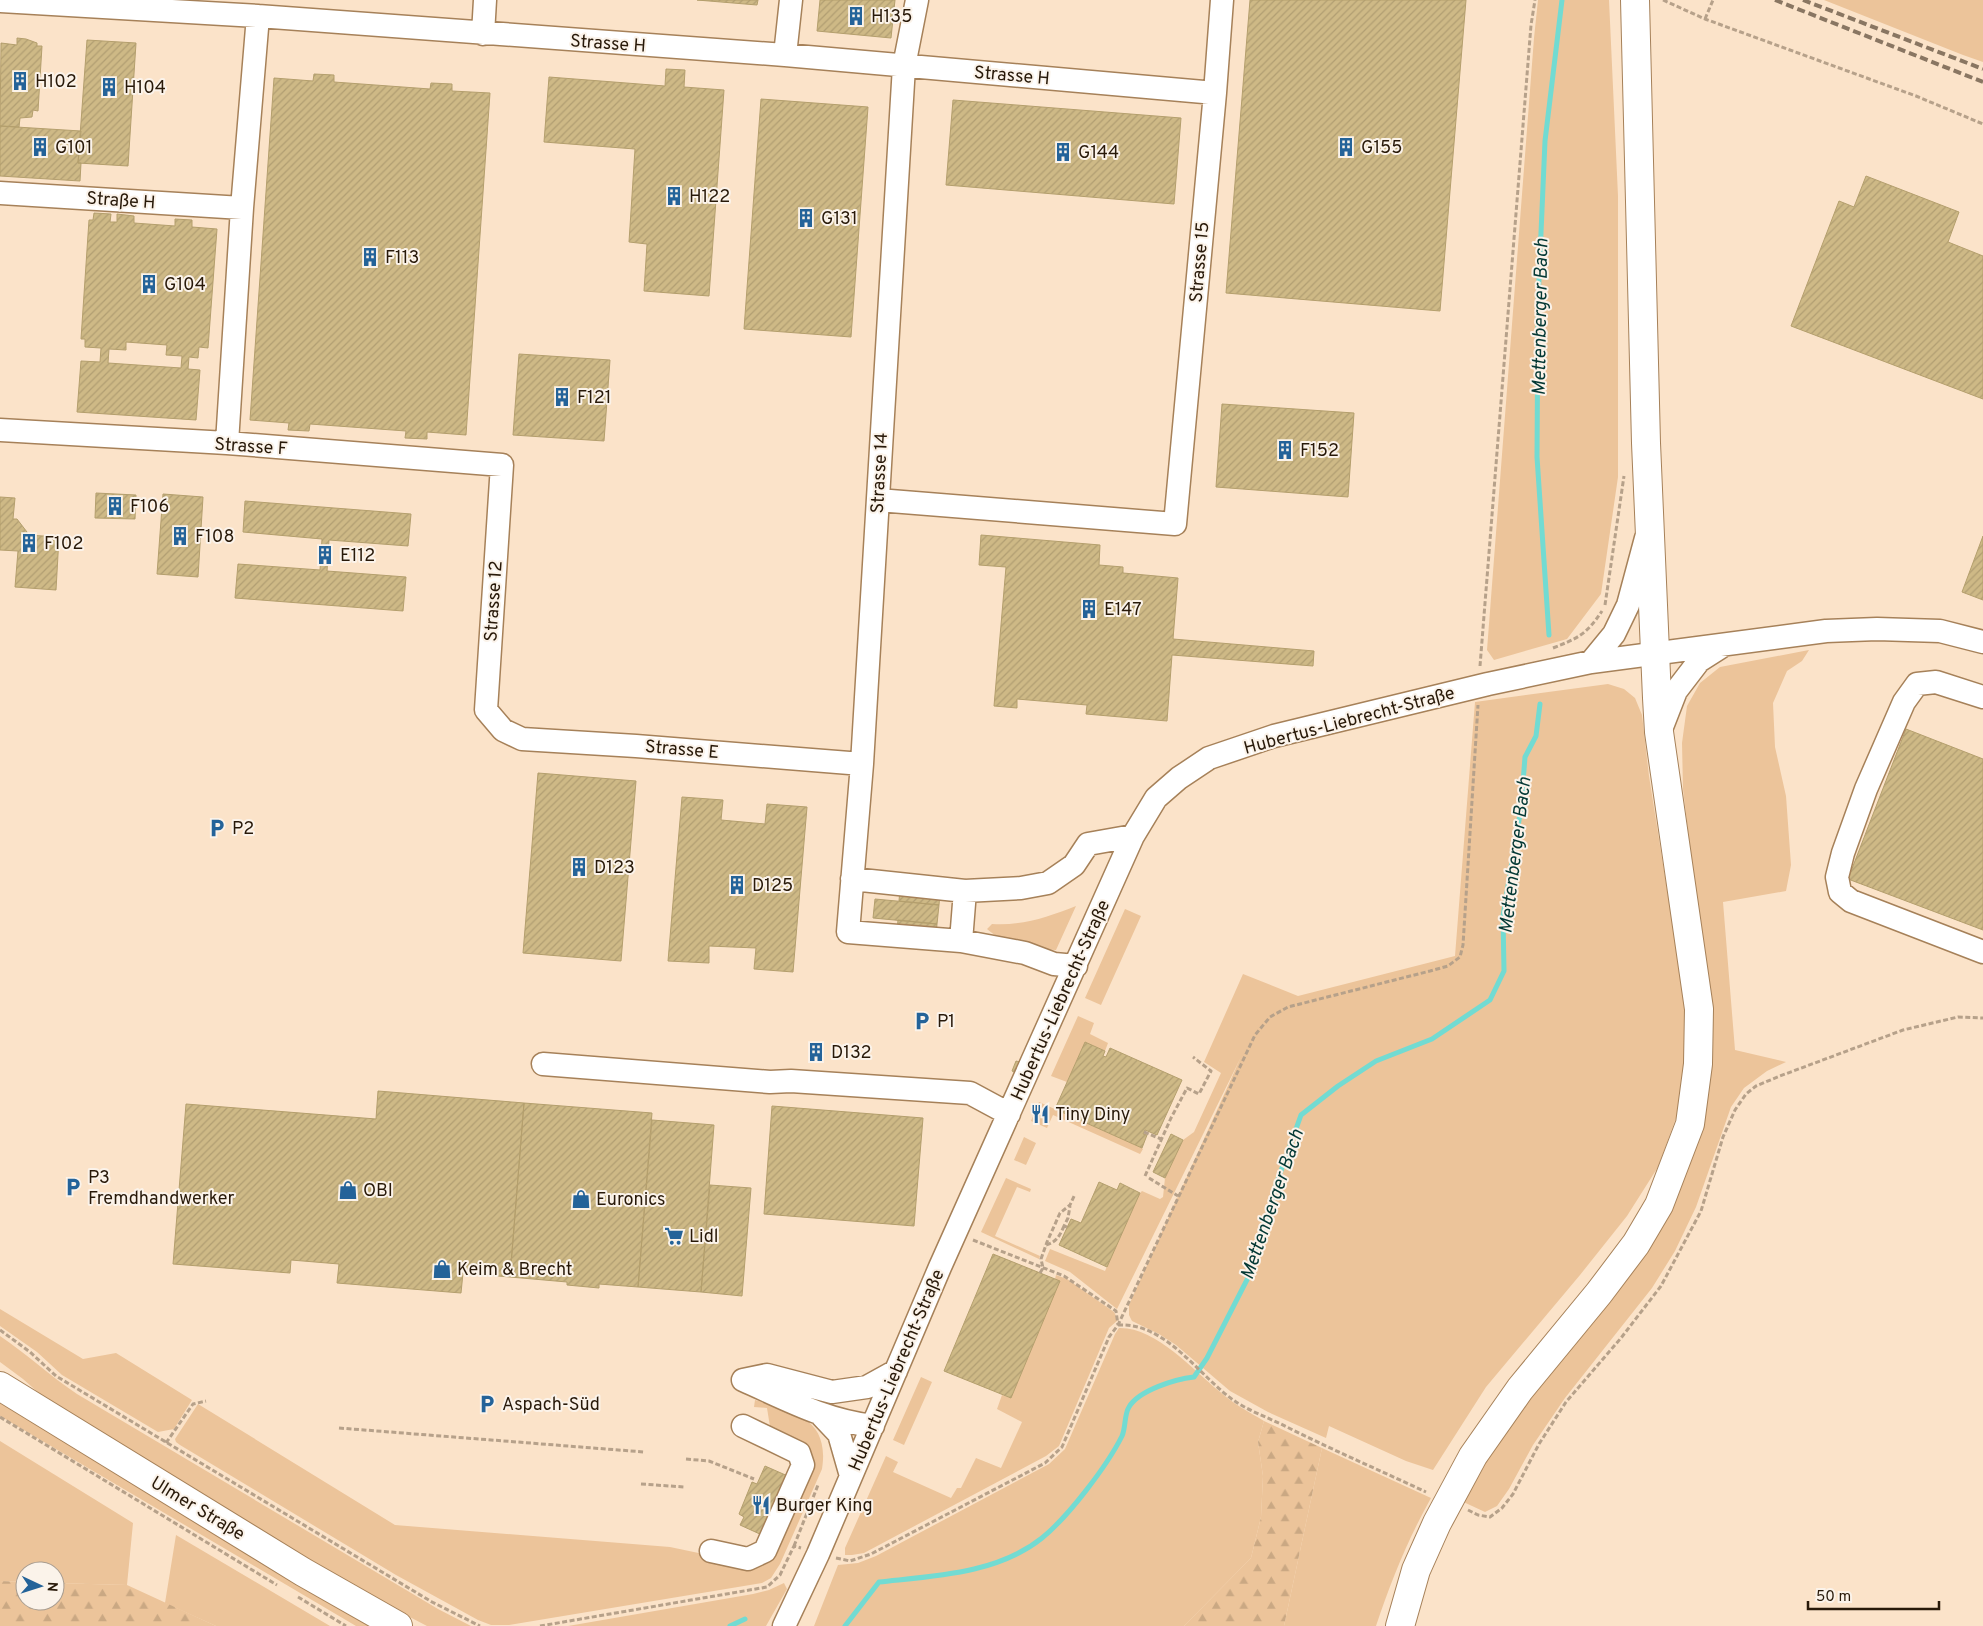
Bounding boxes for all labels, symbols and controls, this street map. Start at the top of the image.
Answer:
building icon: H135 [845,5,867,27]
place label: H135 [871,6,912,29]
street label: Strasse H [569,30,647,59]
street label: Strasse H [973,62,1051,91]
building icon: H102 [9,70,31,92]
place label: H102 [35,71,77,94]
building icon: H104 [98,76,120,98]
place label: H104 [124,77,166,100]
building icon: G101 [29,136,51,158]
building icon: G155 [1335,136,1357,158]
place label: G101 [55,137,92,160]
place label: G155 [1361,137,1402,160]
building icon: G144 [1052,141,1074,163]
place label: G144 [1078,142,1119,165]
building icon: H122 [663,185,685,207]
place label: H122 [689,186,730,209]
street label: Straße H [86,188,156,215]
building icon: G131 [795,207,817,229]
place label: G131 [821,208,858,231]
street label: Strasse 15 [1185,221,1215,304]
water label: Mettenberger Bach [1528,237,1554,396]
building icon: F113 [359,246,381,268]
place label: F113 [385,247,419,270]
building icon: G104 [138,273,160,295]
place label: G104 [164,274,206,297]
building icon: F121 [551,386,573,408]
place label: F121 [577,387,612,410]
street label: Strasse 14 [867,432,894,514]
street label: Strasse F [213,433,288,462]
building icon: F152 [1274,439,1296,461]
place label: F152 [1300,440,1339,463]
building icon: F106 [104,495,126,517]
place label: F106 [130,496,169,519]
building icon: F108 [169,525,191,547]
place label: F108 [195,526,234,549]
building icon: F102 [18,532,40,554]
place label: F102 [44,533,83,556]
building icon: E112 [314,544,336,566]
place label: E112 [340,545,375,568]
street label: Strasse 12 [480,560,509,642]
building icon: E147 [1078,598,1100,620]
place label: E147 [1104,599,1142,622]
street label: Hubertus-Liebrecht-Straße [1241,682,1457,761]
street label: Strasse E [644,736,720,765]
water label: Mettenberger Bach [1494,775,1538,935]
parking icon: P2 [206,817,228,839]
place label: P2 [232,818,254,841]
building icon: D123 [568,856,590,878]
place label: D123 [594,857,635,880]
building icon: D125 [726,874,748,896]
place label: D125 [752,875,793,898]
street label: Hubertus-Liebrecht-Straße [1007,897,1116,1105]
parking icon: P1 [911,1010,933,1032]
place label: P1 [937,1011,955,1034]
building icon: D132 [805,1041,827,1063]
place label: D132 [831,1042,871,1065]
restaurant icon: Tiny Diny [1029,1103,1051,1125]
place label: Tiny Diny [1055,1104,1130,1127]
water label: Mettenberger Bach [1236,1126,1310,1283]
place label: P3 Fremdhandwerker [88,1167,235,1211]
parking icon: P3 Fremdhandwerker [62,1176,84,1198]
shop icon: OBI [337,1179,359,1201]
place label: OBI [363,1180,393,1203]
shop icon: Euronics [570,1188,592,1210]
place label: Euronics [596,1189,666,1212]
supermarket icon: Lidl [663,1225,685,1247]
place label: Lidl [689,1226,718,1249]
shop icon: Keim & Brecht [431,1258,453,1280]
place label: Keim & Brecht [457,1259,573,1282]
street label: Hubertus-Liebrecht-Straße [844,1266,950,1475]
parking icon: Aspach-Süd [476,1393,498,1415]
place label: Aspach-Süd [502,1394,600,1417]
street label: Ulmer Straße [146,1472,249,1546]
restaurant icon: Burger King [750,1494,772,1516]
place label: Burger King [776,1495,873,1518]
north arrow [15,1561,65,1611]
scale bar [1808,1578,1939,1610]
text: N [43,1581,60,1592]
text: 50 m [1816,1588,1851,1607]

